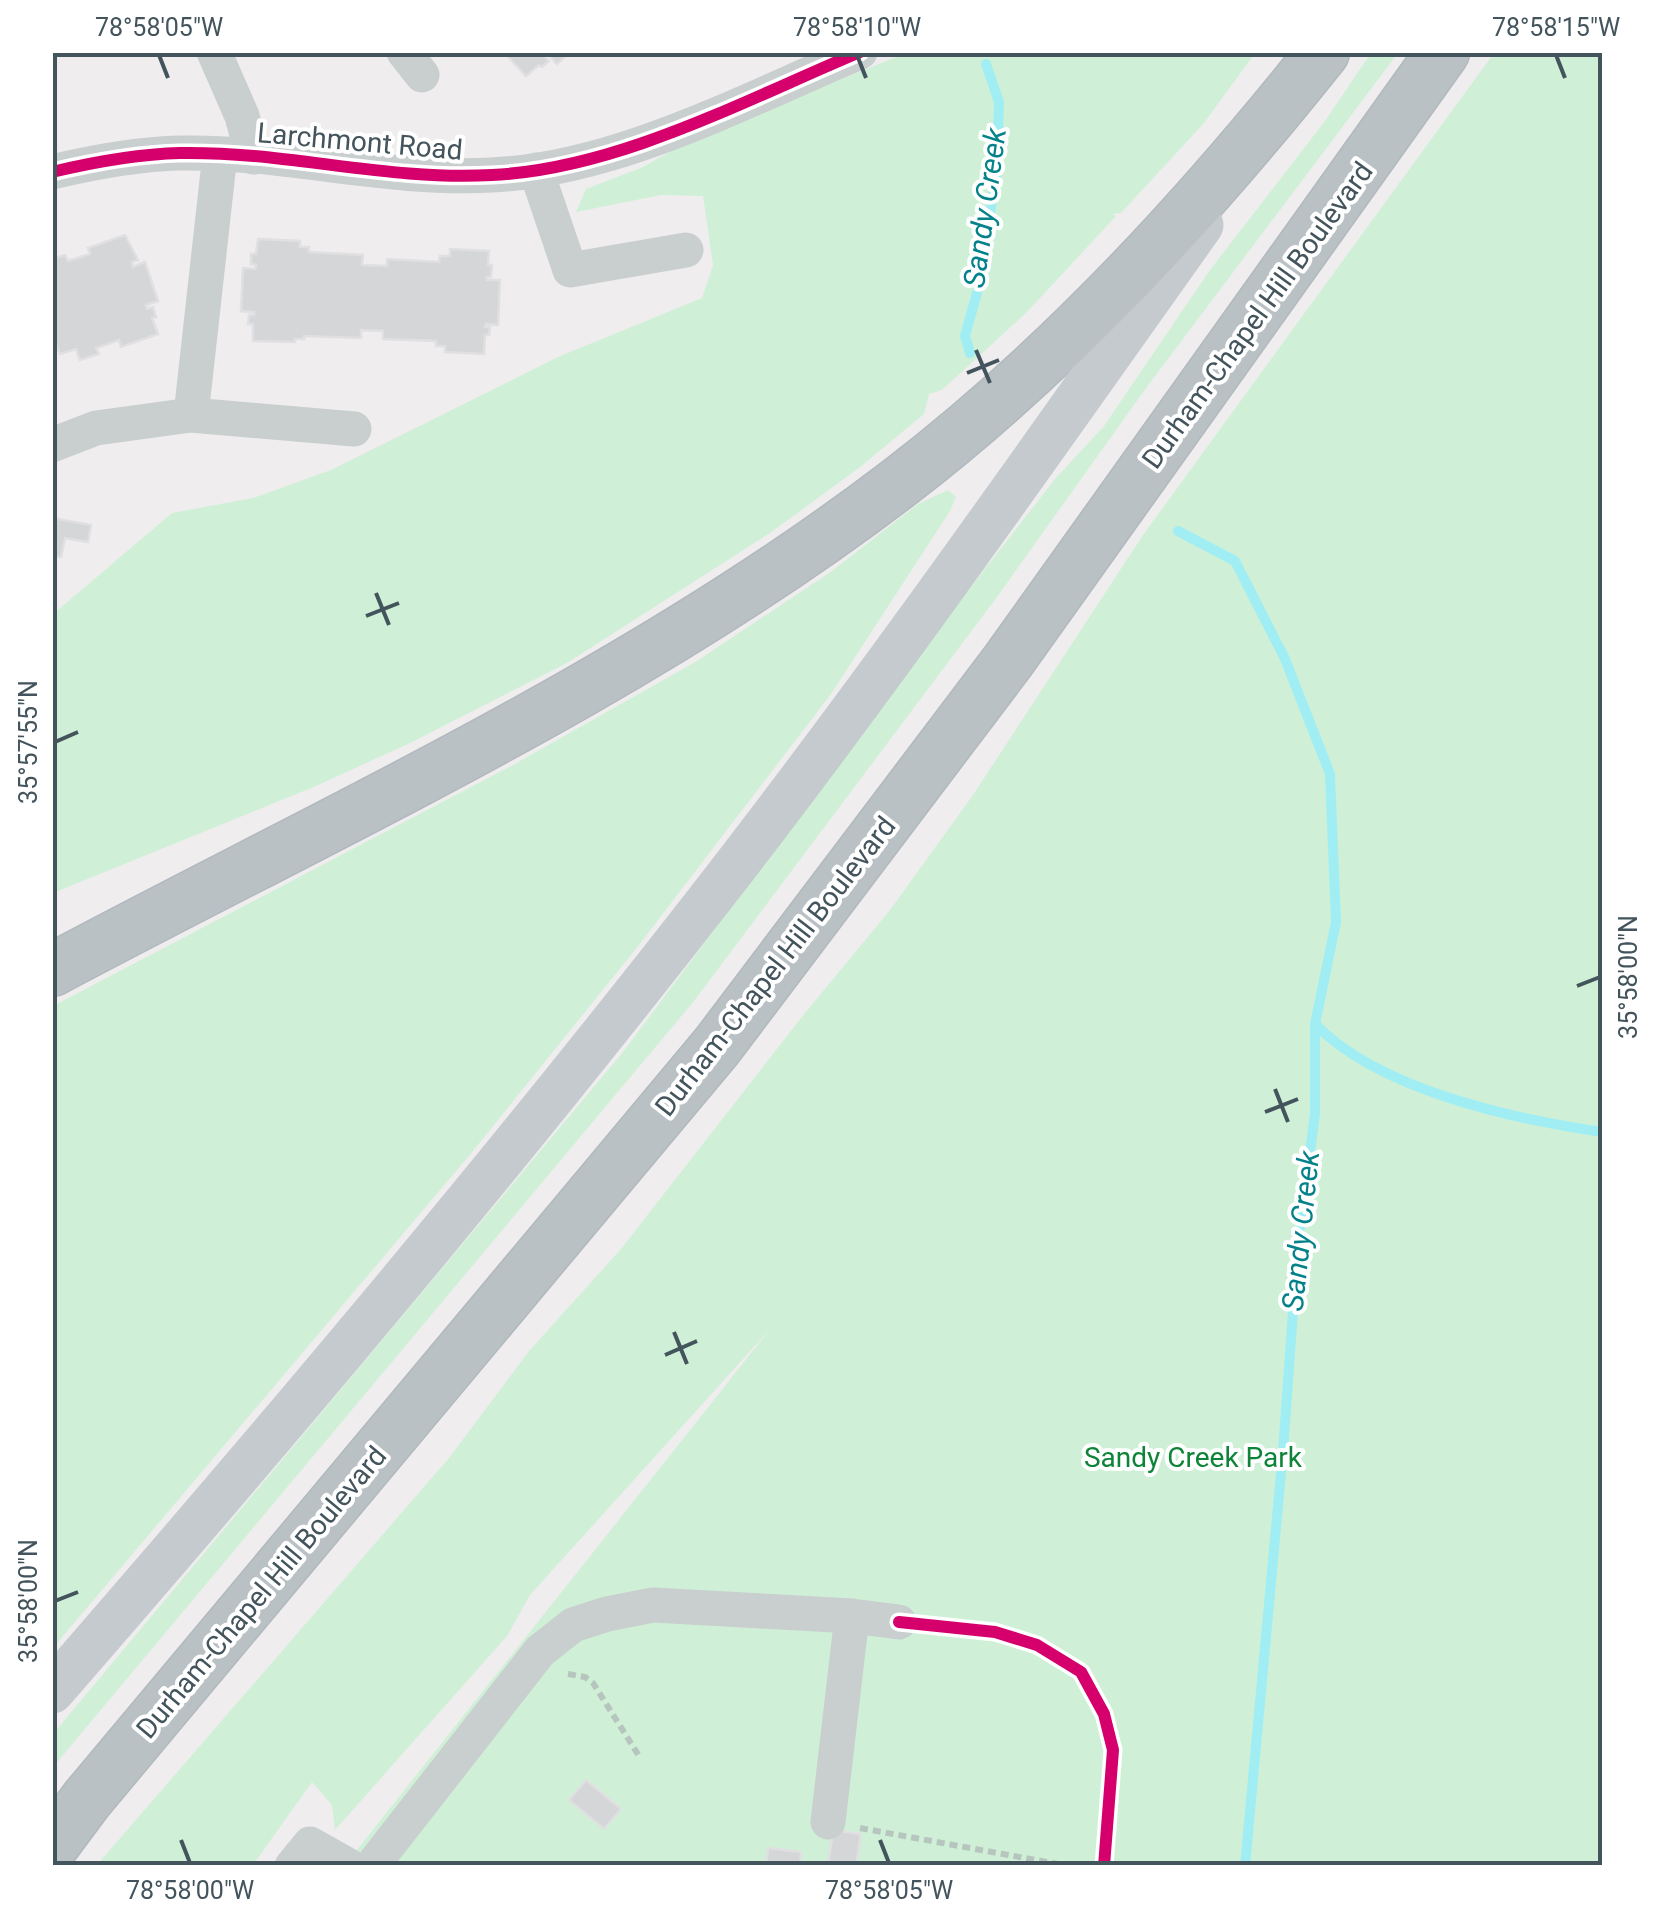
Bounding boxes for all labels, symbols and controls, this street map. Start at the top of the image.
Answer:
text: 78°58'05"W [95,13,223,42]
text: 78°58'10"W [793,13,921,42]
text: 78°58'15"W [1492,13,1620,42]
street label: Larchmont Road [256,116,464,167]
water label: Sandy Creek [956,125,1013,290]
street label: Durham-Chapel Hill Boulevard [1135,156,1380,475]
text: 35°57'55"N [14,680,43,804]
street label: Durham-Chapel Hill Boulevard [648,810,903,1123]
text: 35°58'00"N [1614,915,1643,1039]
water label: Sandy Creek [1275,1148,1326,1313]
street label: Durham-Chapel Hill Boulevard [130,1440,393,1745]
park label: Sandy Creek Park [1084,1441,1303,1474]
text: 35°58'00"N [14,1539,43,1663]
text: 78°58'00"W [126,1876,254,1905]
text: 78°58'05"W [825,1876,953,1905]

